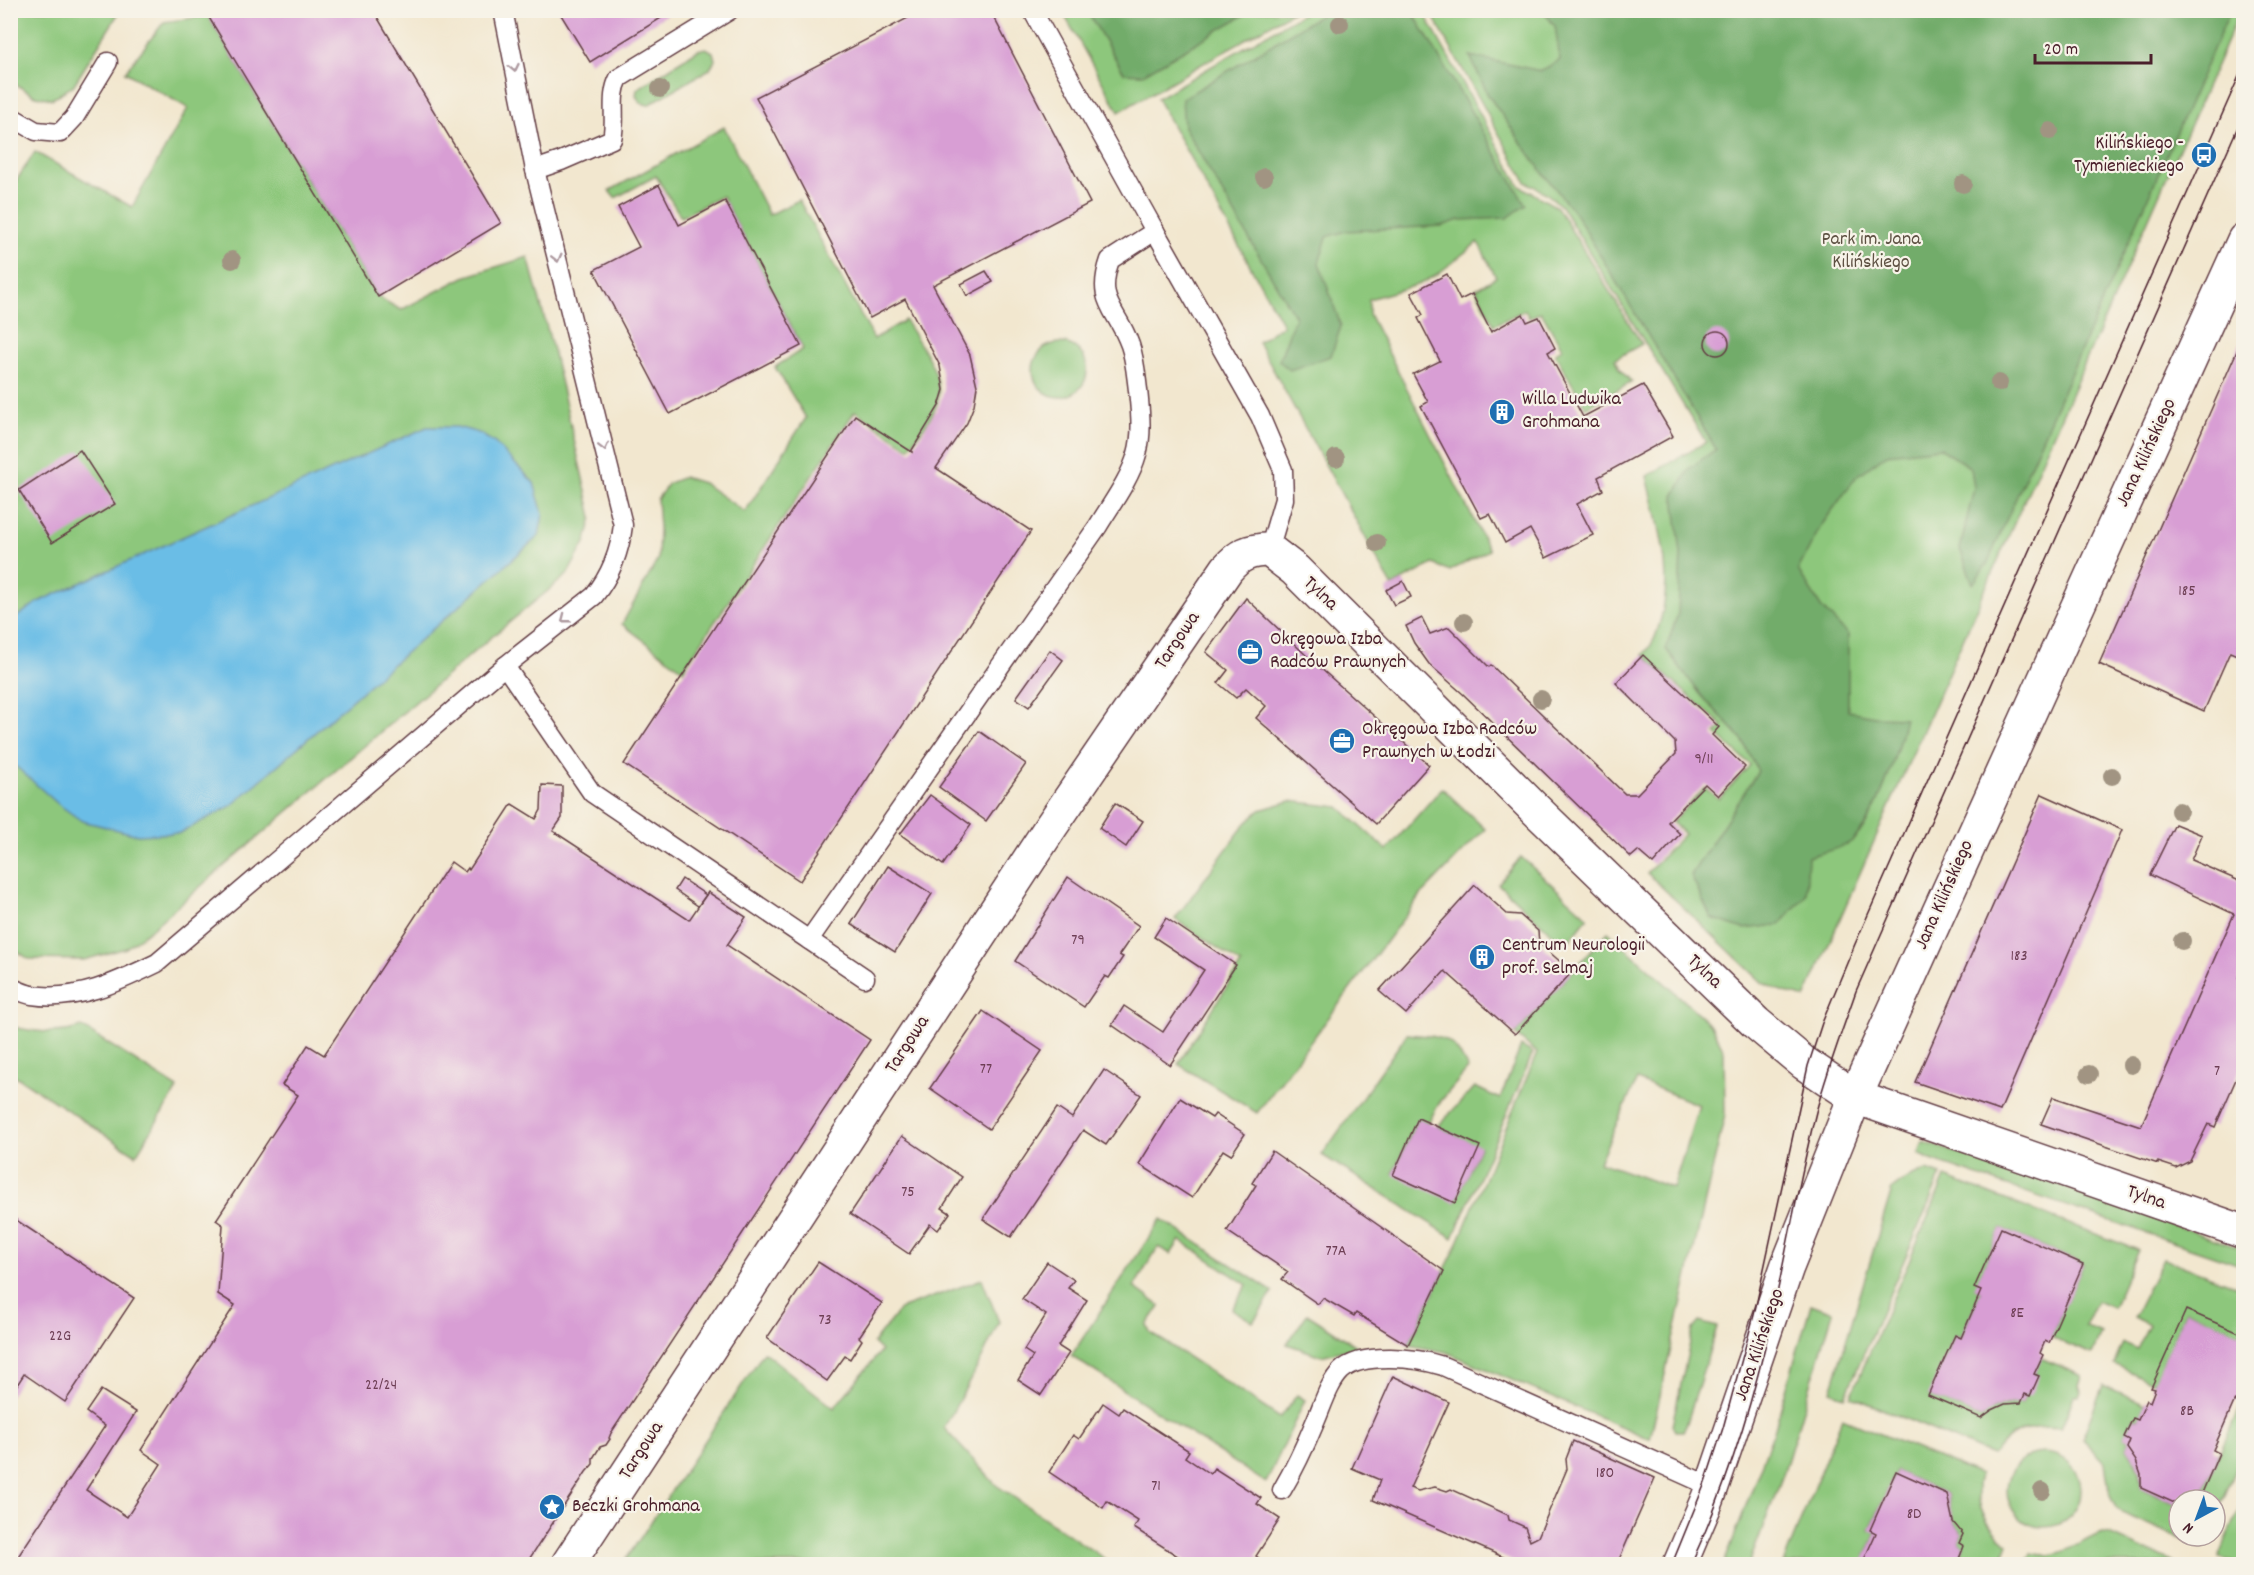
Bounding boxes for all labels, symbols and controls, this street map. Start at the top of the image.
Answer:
scale bar [2035,27,2150,65]
text: 20 m [2044,38,2078,63]
one-way arrow [507,63,520,73]
place label: Kilińskiego - Tymienieckiego [2074,130,2184,181]
bus stop icon: Kilińskiego - Tymienieckiego [2189,140,2219,170]
park label: Park im. Jana Kilińskiego [1821,226,1921,277]
one-way arrow [549,253,562,263]
place label: Willa Ludwika Grohmana [1522,386,1622,437]
street label: Jana Kilińskiego [2110,394,2184,512]
building icon: Willa Ludwika Grohmana [1487,397,1517,427]
one-way arrow [596,442,609,452]
street label: Tylna [1296,570,1344,618]
house number: 185 [2178,580,2196,603]
street label: Targowa [1148,606,1208,676]
one-way arrow [561,611,572,622]
place label: Okręgowa Izba Radców Prawnych [1270,626,1406,677]
office icon: Okręgowa Izba Radców Prawnych [1235,637,1265,667]
place label: Okręgowa Izba Radców Prawnych w Łodzi [1362,716,1537,767]
office icon: Okręgowa Izba Radców Prawnych w Łodzi [1327,726,1357,756]
house number: 9/11 [1695,748,1713,771]
street label: Jana Kilińskiego [1908,836,1982,954]
house number: 79 [1071,929,1085,952]
place label: Centrum Neurologii prof. Selmaj [1502,932,1645,983]
building icon: Centrum Neurologii prof. Selmaj [1467,942,1497,972]
house number: 183 [2010,945,2028,968]
street label: Tylna [1680,948,1728,996]
street label: Targowa [879,1010,938,1080]
house number: 77 [980,1058,992,1081]
house number: 7 [2214,1060,2220,1083]
street label: Tylna [2123,1178,2170,1218]
house number: 75 [901,1181,915,1204]
house number: 77A [1326,1240,1347,1263]
street label: Jana Kilińskiego [1728,1285,1792,1405]
house number: 8E [2010,1302,2025,1325]
house number: 73 [818,1309,832,1332]
house number: 22G [49,1325,71,1348]
house number: 22/24 [365,1374,397,1397]
house number: 8B [2180,1400,2194,1423]
street label: Targowa [613,1416,672,1486]
house number: 180 [1596,1462,1614,1485]
house number: 71 [1151,1475,1161,1498]
north arrow [2167,1488,2227,1548]
place icon: Beczki Grohmana [537,1492,567,1522]
place label: Beczki Grohmana [572,1493,700,1521]
house number: 8D [1907,1503,1921,1526]
text: N [2178,1516,2199,1539]

